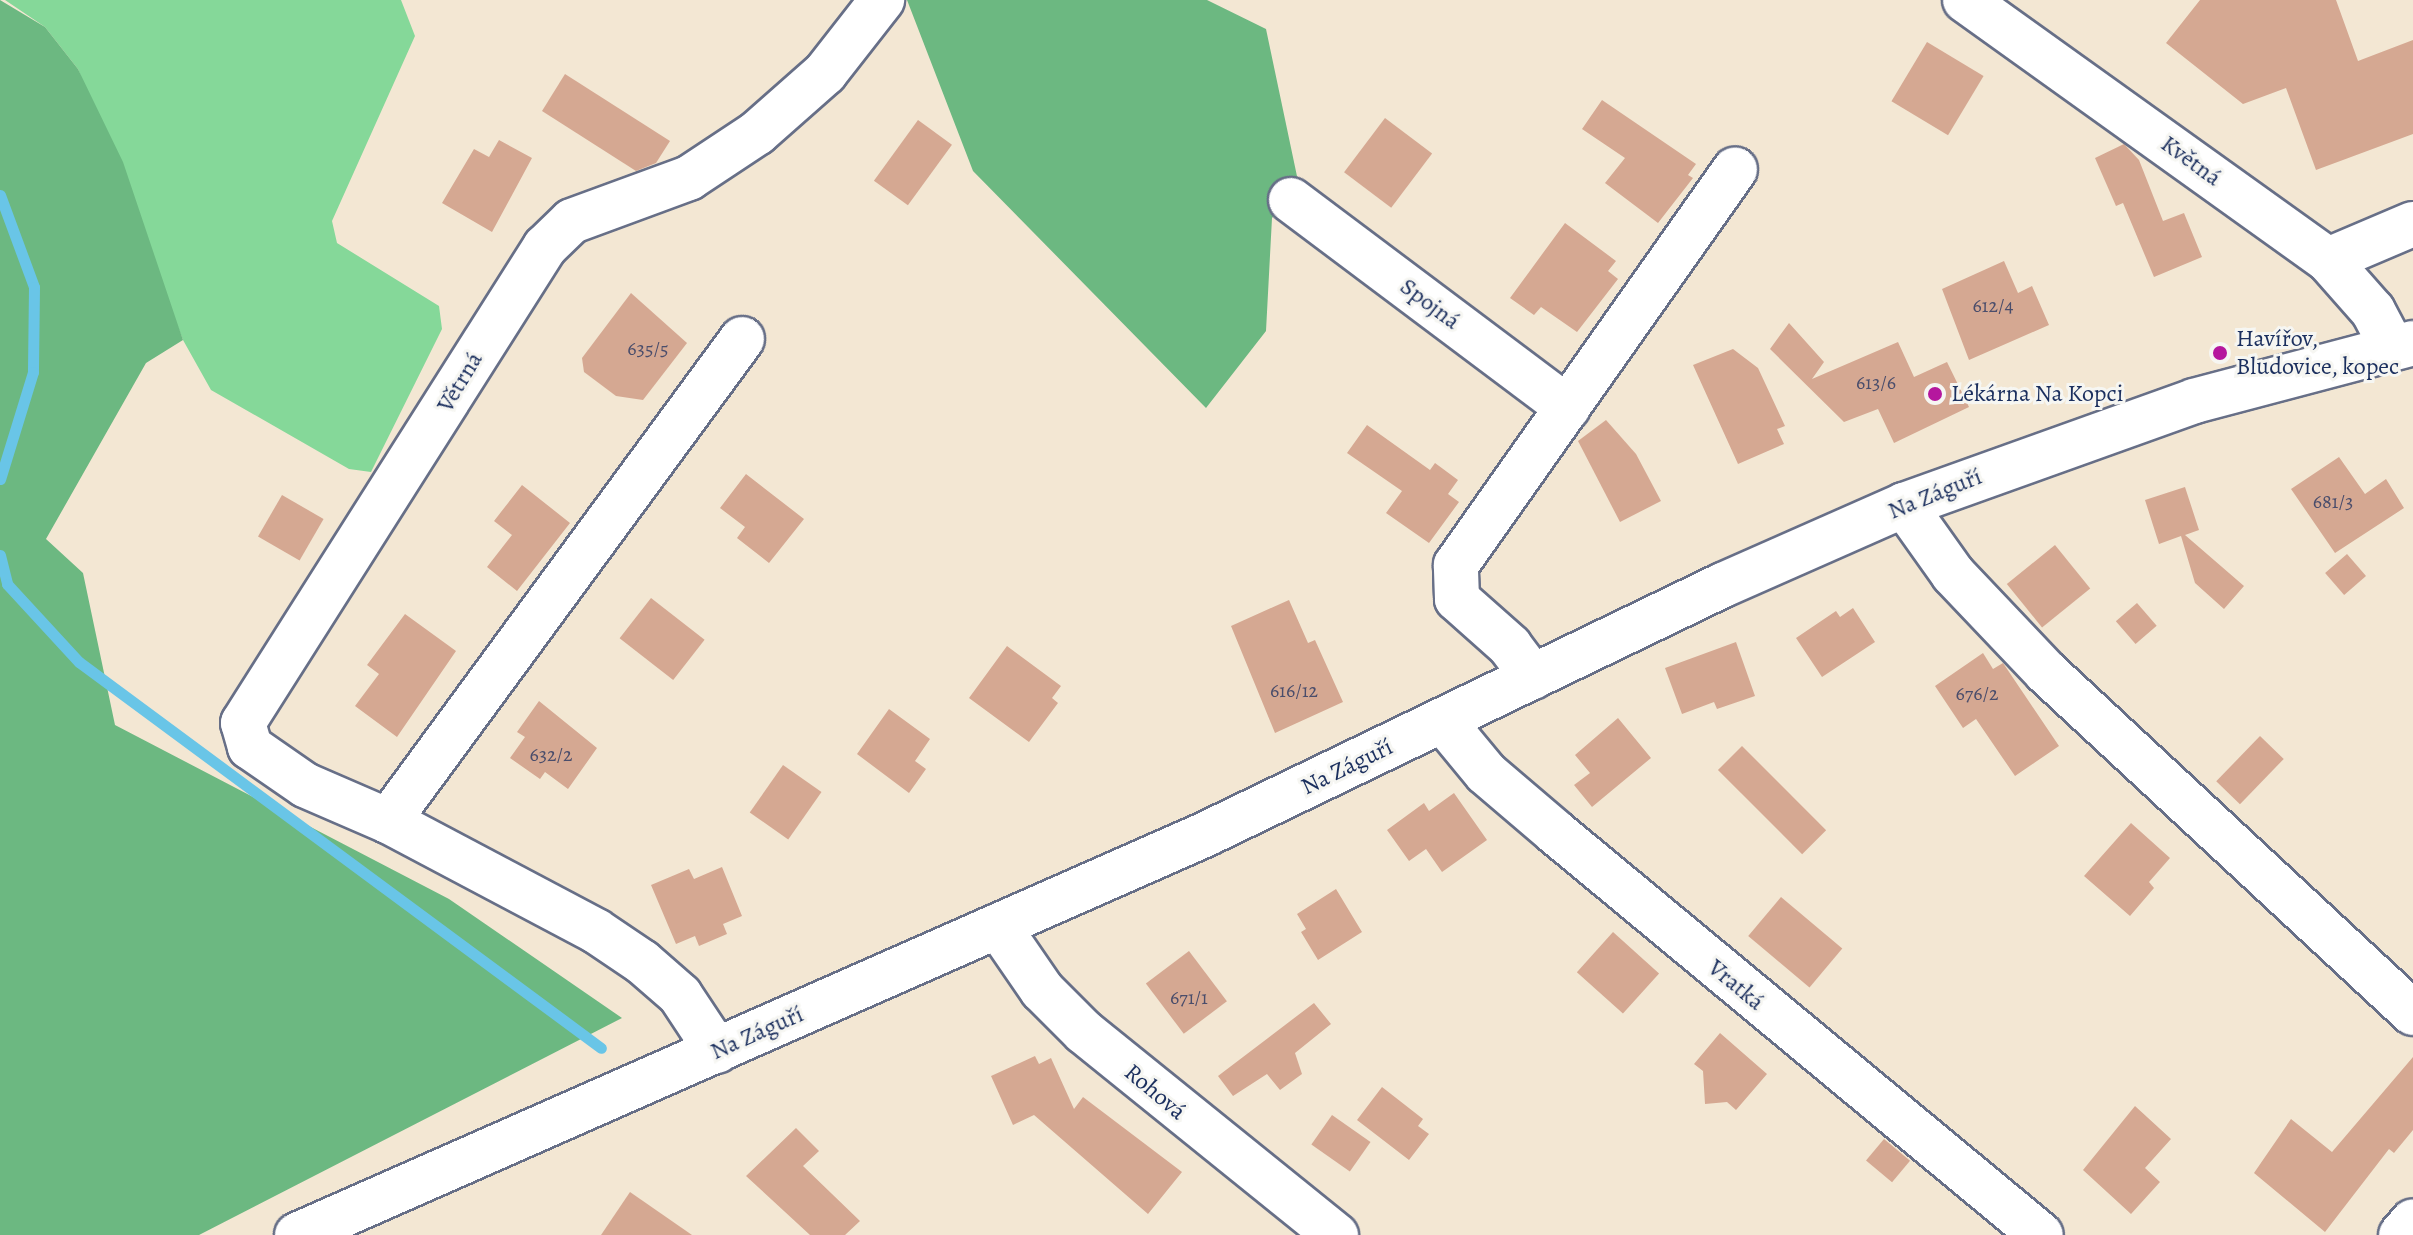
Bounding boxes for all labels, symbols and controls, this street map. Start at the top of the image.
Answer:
street label: Květná [2155,129,2227,193]
street label: Spojná [1394,272,1466,336]
house number: 612/4 [1972,293,2014,317]
place label: Havířov, Bludovice, kopec [2236,325,2400,381]
house number: 635/5 [627,336,669,360]
marker: Havířov, Bludovice, kopec [2211,344,2229,362]
street label: Větrná [431,347,489,417]
house number: 613/6 [1856,370,1896,394]
place label: Lékárna Na Kopci [1951,380,2123,408]
marker: Lékárna Na Kopci [1926,385,1944,403]
street label: Na Záguří [1884,462,1986,526]
house number: 681/3 [2313,489,2353,513]
house number: 616/12 [1270,678,1318,702]
house number: 676/2 [1956,681,1998,705]
street label: Na Záguří [1296,732,1398,802]
house number: 632/2 [529,742,573,766]
street label: Vratká [1702,953,1770,1017]
house number: 671/1 [1170,985,1208,1009]
street label: Na Záguří [706,1000,808,1066]
street label: Rohová [1118,1058,1192,1126]

